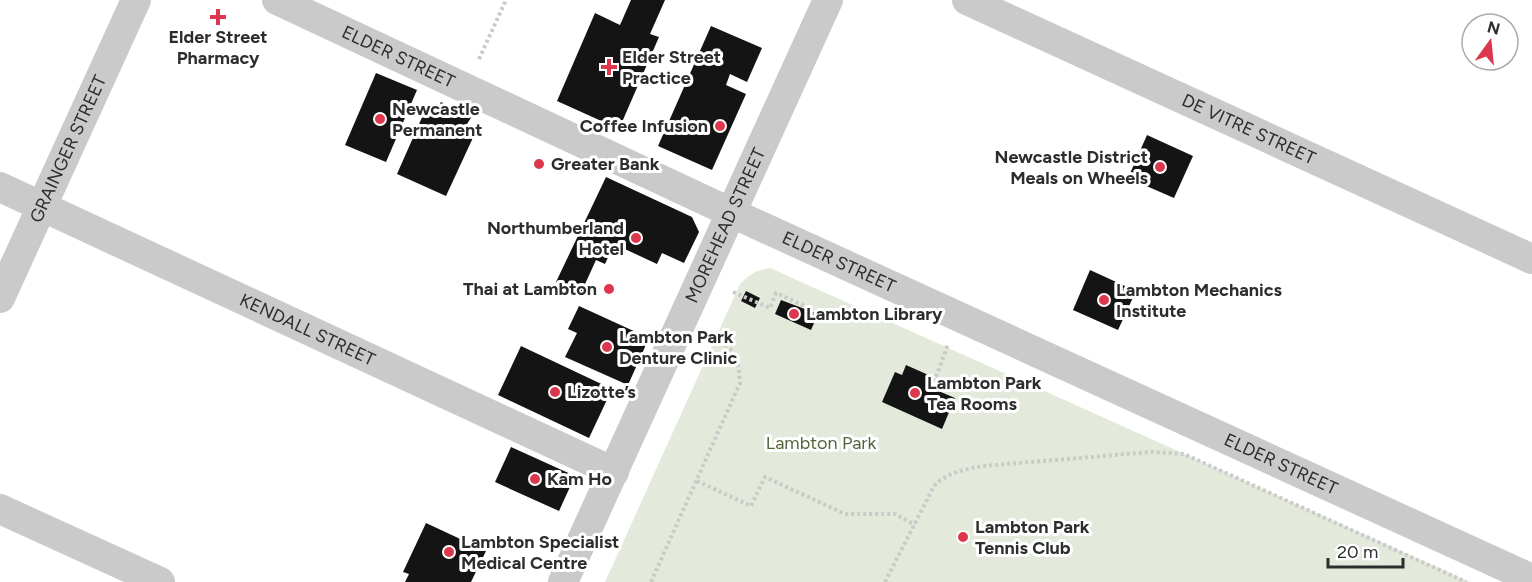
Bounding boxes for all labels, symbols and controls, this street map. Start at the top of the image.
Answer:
marker: Elder Street Pharmacy [211,10,225,24]
north arrow [1460,12,1520,72]
text: N [1485,17,1502,39]
street label: ELDER STREET [338,21,458,93]
place label: Elder Street Pharmacy [169,26,267,69]
place label: Elder Street Practice [622,46,721,89]
marker: Elder Street Practice [600,58,618,76]
street label: GRAINGER STREET [25,72,111,226]
street label: DE VITRE STREET [1178,89,1319,169]
place label: Newcastle Permanent [392,98,482,141]
marker: Newcastle Permanent [373,112,387,126]
place label: Coffee Infusion [580,115,708,137]
marker: Coffee Infusion [713,119,727,133]
street label: MOREHEAD STREET [681,144,770,306]
place label: Newcastle District Meals on Wheels [994,146,1149,189]
place label: Greater Bank [551,153,660,175]
marker: Greater Bank [532,157,546,171]
marker: Newcastle District Meals on Wheels [1153,160,1167,174]
place label: Northumberland Hotel [487,217,624,260]
street label: ELDER STREET [779,226,899,297]
marker: Northumberland Hotel [629,231,643,245]
place label: Thai at Lambton [463,278,597,300]
place label: Lambton Mechanics Institute [1116,279,1283,322]
marker: Thai at Lambton [602,282,616,296]
street label: KENDALL STREET [236,289,379,371]
marker: Lambton Mechanics Institute [1097,293,1111,307]
place label: Lambton Library [806,303,943,325]
marker: Lambton Library [787,307,801,321]
place label: Lambton Park Denture Clinic [619,326,737,369]
marker: Lambton Park Denture Clinic [600,340,614,354]
place label: Lambton Park Tea Rooms [927,372,1042,415]
place label: Lizotte’s [567,381,636,403]
marker: Lizotte’s [548,385,562,399]
marker: Lambton Park Tea Rooms [908,386,922,400]
street label: ELDER STREET [1221,429,1341,500]
park label: Lambton Park [766,432,876,454]
place label: Kam Ho [547,468,612,490]
marker: Kam Ho [528,472,542,486]
place label: Lambton Park Tennis Club [975,516,1090,559]
marker: Lambton Park Tennis Club [956,530,970,544]
place label: Lambton Specialist Medical Centre [461,531,619,574]
scale bar [1328,531,1403,569]
text: 20 m [1337,541,1378,563]
marker: Lambton Specialist Medical Centre [442,545,456,559]

